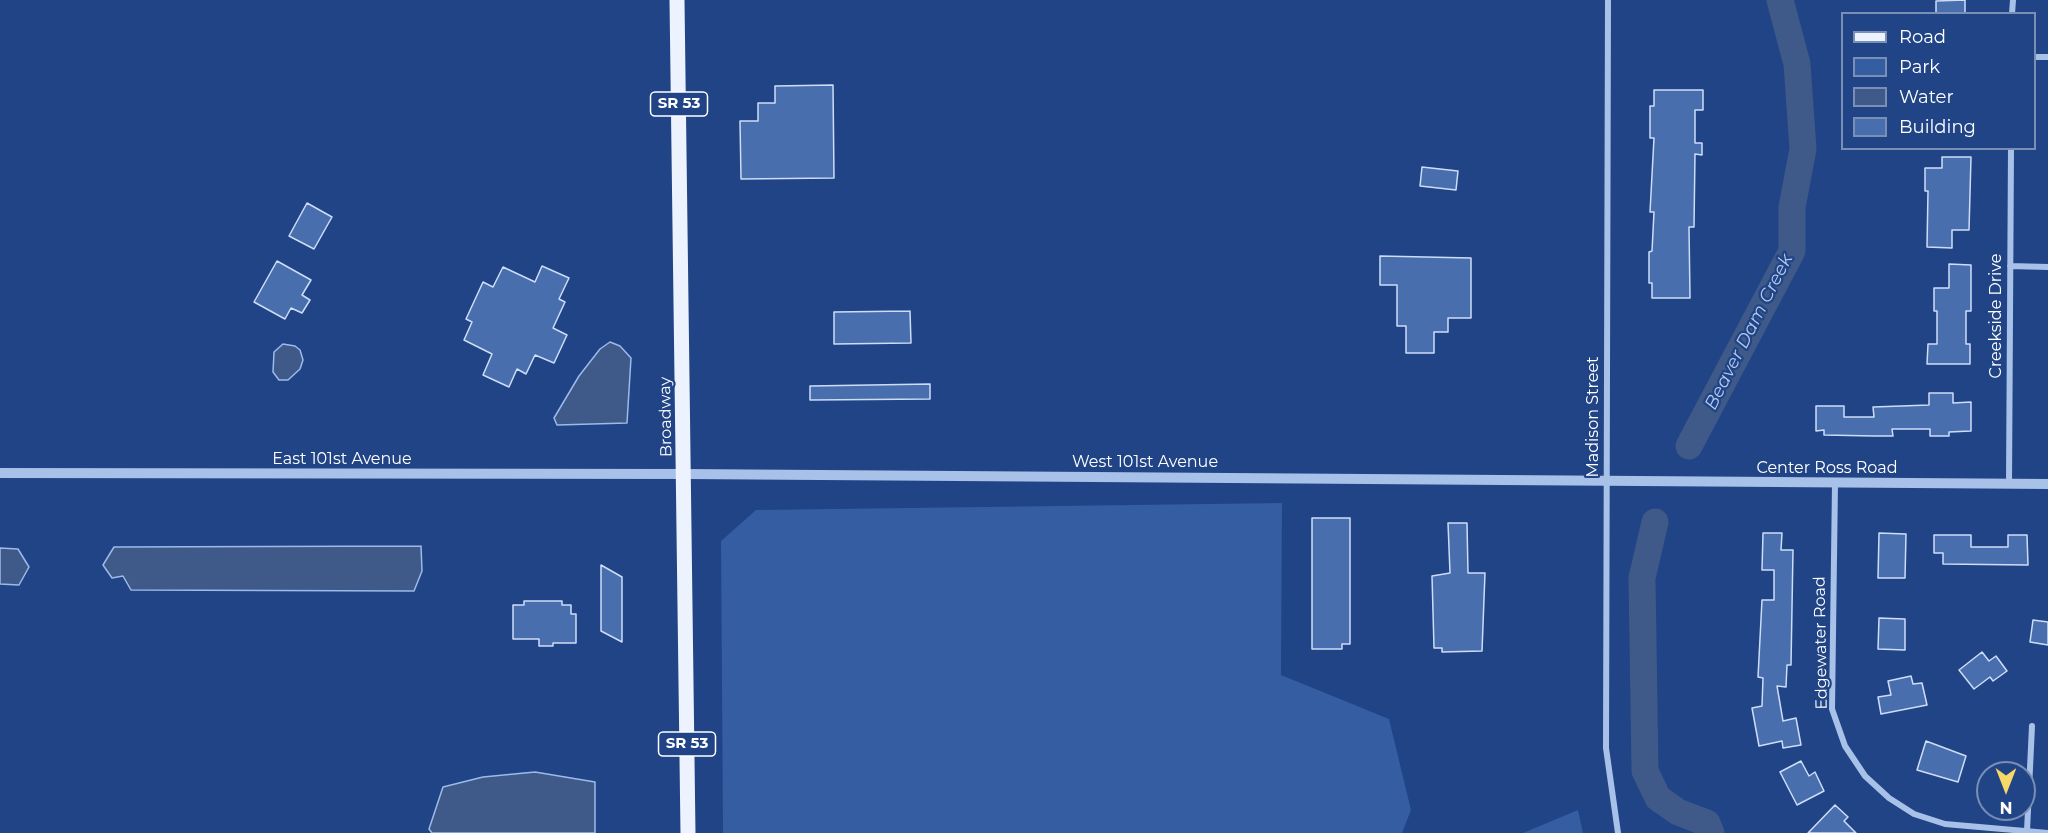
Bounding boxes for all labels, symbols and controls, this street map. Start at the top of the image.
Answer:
legend [1841,12,2036,150]
text: Road [1899,26,1946,48]
text: Park [1899,56,1940,78]
text: Water [1899,86,1954,108]
road number: SR 53 [650,92,708,116]
text: Building [1899,116,1976,138]
water label: Beaver Dam Creek [1700,250,1798,414]
street label: Creekside Drive [1986,254,2006,378]
street label: Madison Street [1583,356,1603,478]
street label: Broadway [656,377,676,457]
street label: East 101st Avenue [272,449,412,469]
street label: West 101st Avenue [1072,452,1218,472]
street label: Center Ross Road [1756,458,1898,478]
street label: Edgewater Road [1810,576,1832,710]
road number: SR 53 [658,732,716,756]
north arrow [1976,761,2036,821]
text: N [2000,798,2012,817]

